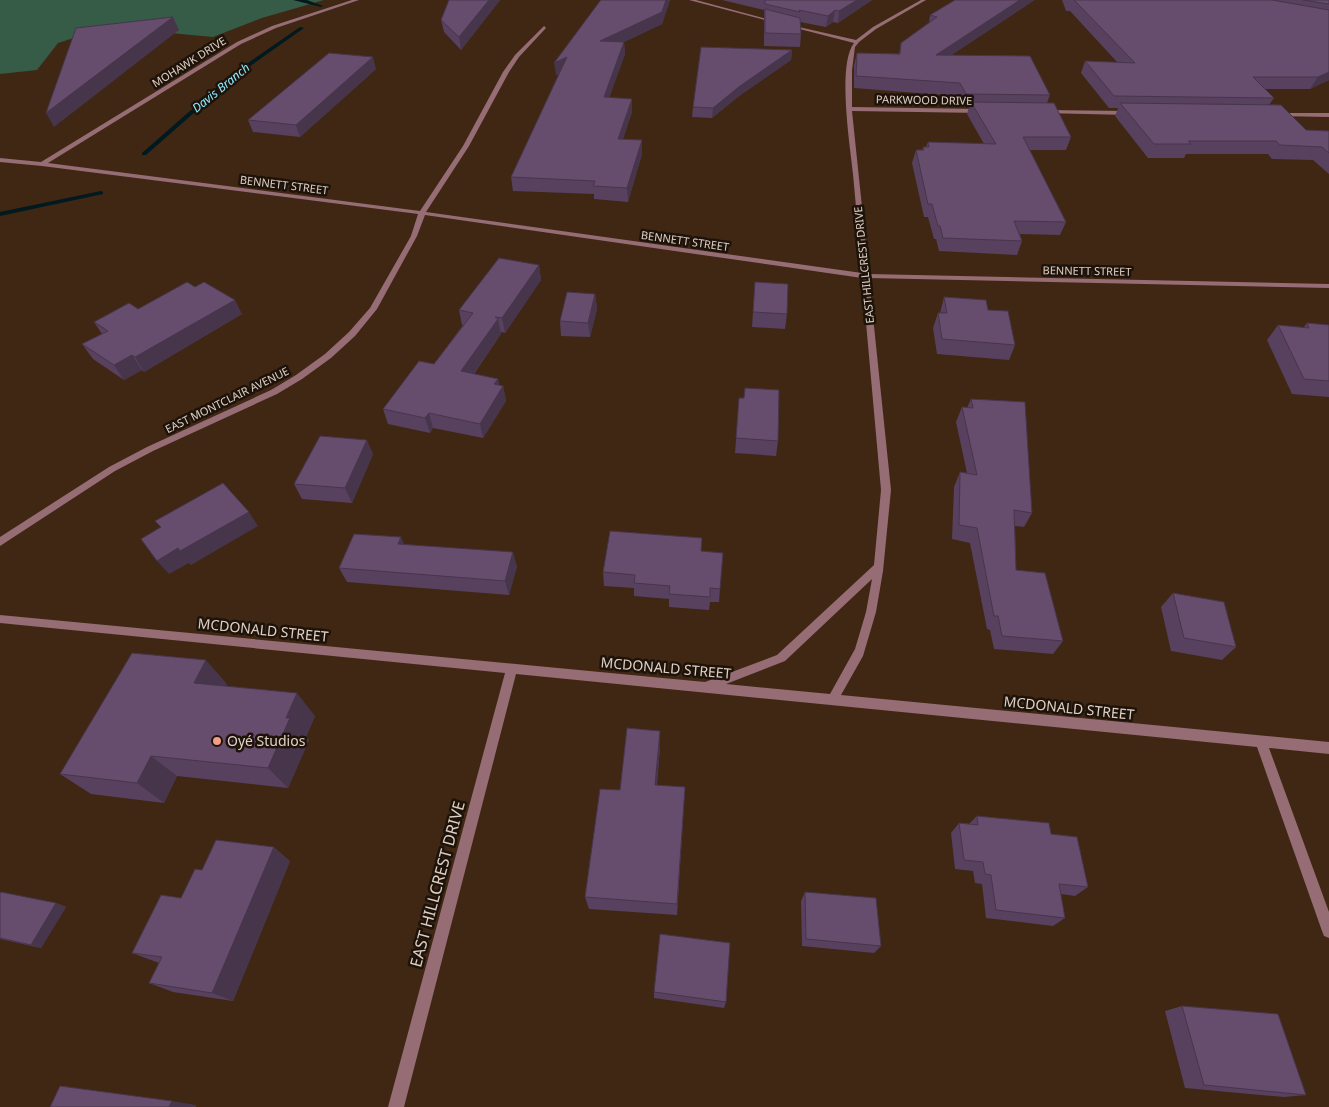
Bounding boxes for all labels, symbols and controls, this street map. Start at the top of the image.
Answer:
street label: MOHAWK DRIVE [149,33,229,90]
water label: Davis Branch [188,59,253,116]
street label: PARKWOOD DRIVE [876,91,972,108]
street label: BENNETT STREET [239,172,329,197]
street label: EAST HILLCREST DRIVE [850,206,877,324]
street label: BENNETT STREET [640,227,730,254]
street label: BENNETT STREET [1043,262,1132,279]
street label: EAST MONTCLAIR AVENUE [162,363,291,436]
street label: MCDONALD STREET [197,613,329,646]
street label: MCDONALD STREET [600,652,732,683]
street label: MCDONALD STREET [1003,691,1135,724]
place label: Oyé Studios [227,731,306,750]
marker: Oyé Studios [211,735,223,747]
street label: EAST HILLCREST DRIVE [404,799,470,969]

